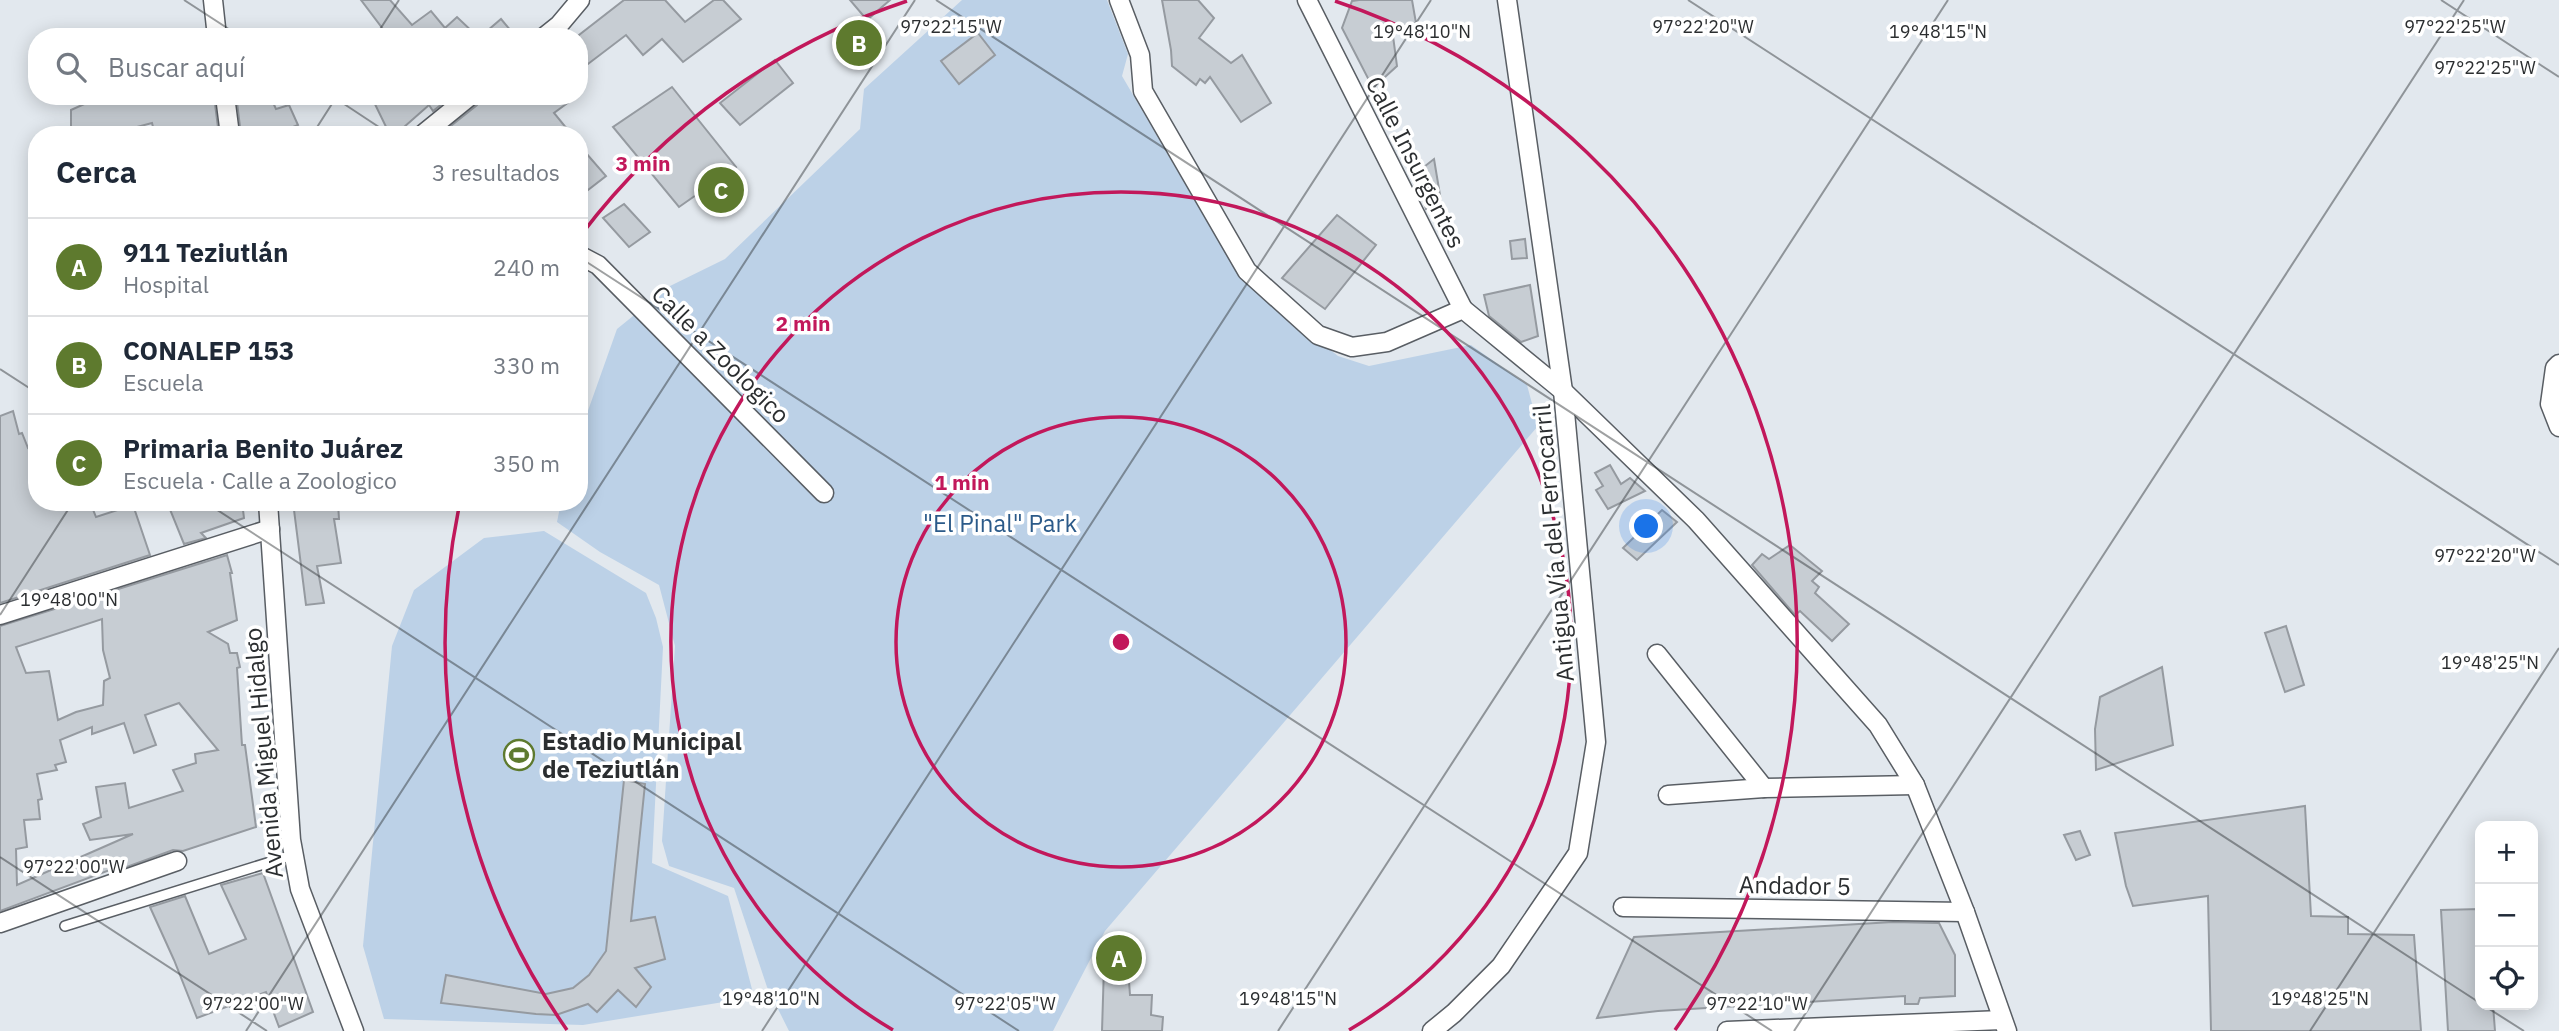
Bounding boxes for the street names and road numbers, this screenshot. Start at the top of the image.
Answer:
street label: Calle Insurgentes [1359,71,1473,253]
street label: Calle a Zoologico [645,278,797,430]
street label: Antigua Vía del Ferrocarril [1525,403,1581,683]
street label: Avenida Miguel Hidalgo [236,627,290,879]
street label: Andador 5 [1739,868,1851,902]

